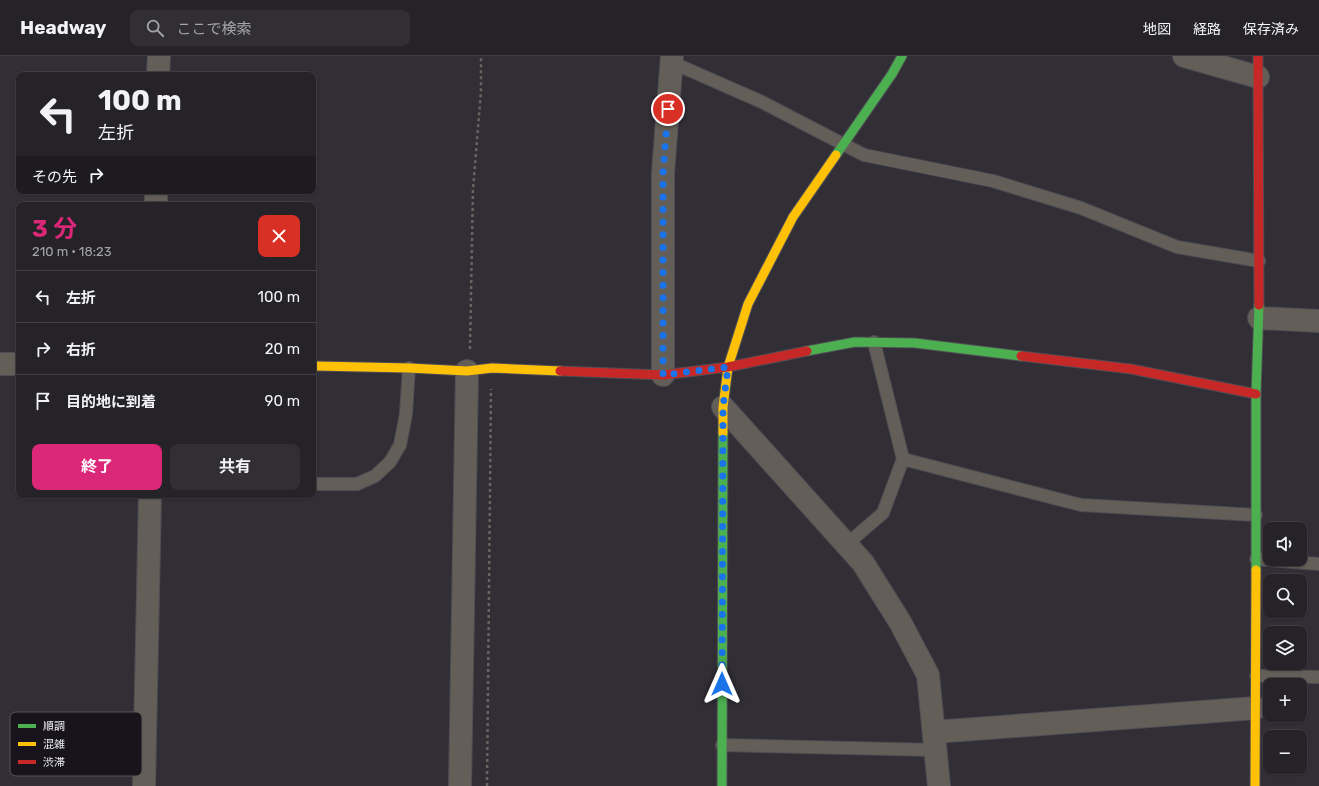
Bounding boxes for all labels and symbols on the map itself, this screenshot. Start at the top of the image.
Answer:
pin [651,92,685,126]
position arrow [701,663,743,705]
legend [10,712,142,776]
text: 順調 [43,720,65,733]
text: 混雑 [43,738,65,751]
text: 渋滞 [43,756,65,769]

